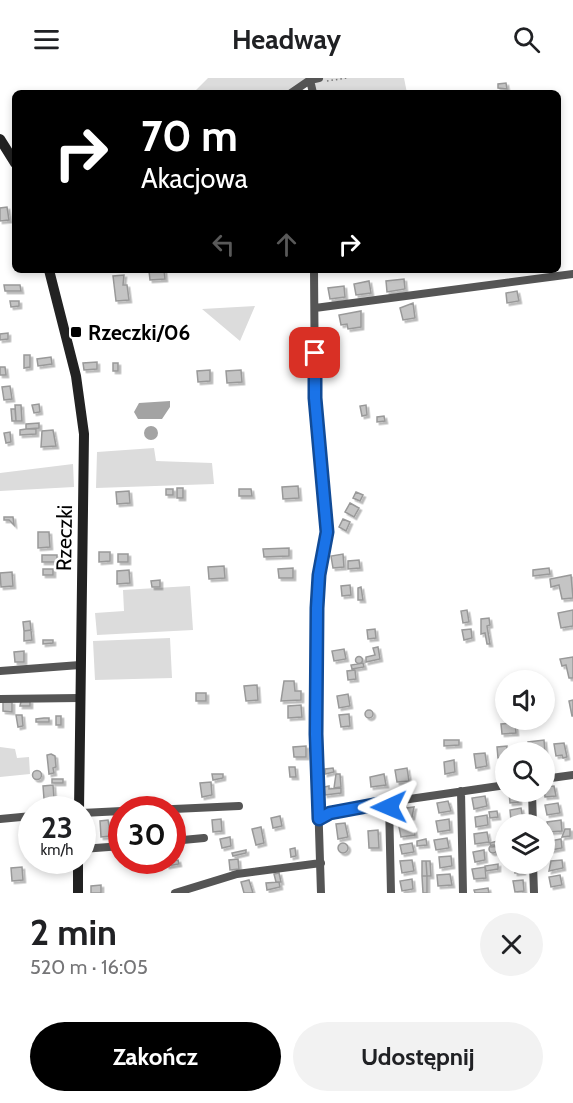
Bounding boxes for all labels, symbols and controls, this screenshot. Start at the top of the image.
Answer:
icon: menu [30,23,63,56]
text: Headway [232,23,341,56]
icon: search [510,23,543,56]
text: 70 m [141,110,238,162]
icon: right [42,114,120,192]
text: Akacjowa [141,162,248,195]
icon: left [207,228,240,261]
icon: ahead [270,228,303,261]
icon: right [333,228,366,261]
place label: Rzeczki/06 [88,320,190,345]
marker: Rzeczki/06 [69,325,83,339]
pin [289,327,340,378]
icon: arrive [298,336,331,369]
street label: Rzeczki [51,505,77,571]
map controls [495,670,555,874]
button: sound [495,670,555,730]
button: search [495,742,555,802]
position arrow [357,775,421,839]
speed limit sign: 30 [108,796,186,874]
text: 23 [41,809,73,846]
button: layers [495,814,555,874]
text: km/h [41,841,73,859]
text: 2 min [30,910,117,954]
button: close [480,913,543,976]
text: 520 m · 16:05 [30,955,148,979]
button: Zakończ [30,1022,281,1091]
button: Udostępnij [293,1022,543,1091]

